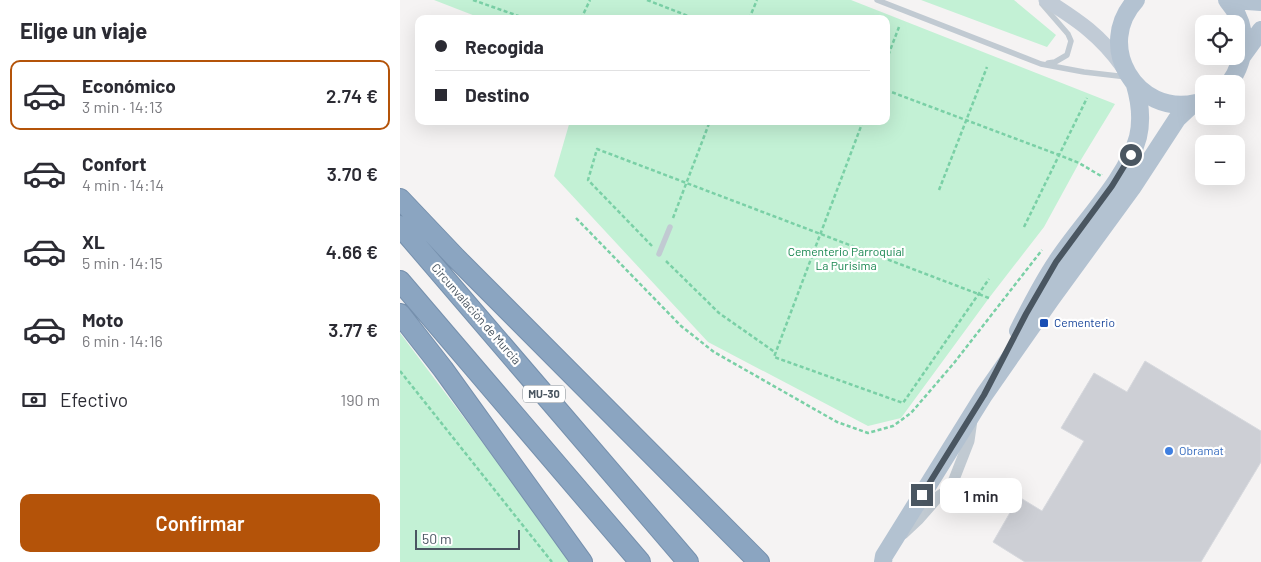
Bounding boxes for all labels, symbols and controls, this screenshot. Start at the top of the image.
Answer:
map controls [1195,15,1245,185]
button: locate [1195,15,1245,65]
text: Elige un viaje [20,17,147,43]
text: Recogida [465,35,544,58]
icon: car [22,73,67,118]
text: Económico [82,74,176,97]
button: + [1195,75,1245,125]
text: Destino [465,83,530,106]
text: 2.74 € [326,84,378,107]
text: 3 min · 14:13 [82,97,163,116]
button: − [1195,135,1245,185]
route start [1120,144,1142,166]
icon: car [22,151,67,196]
text: Confort [82,152,146,175]
text: 3.70 € [327,162,378,185]
text: 4 min · 14:14 [82,175,164,194]
icon: car [22,229,67,274]
text: XL [82,230,105,253]
text: 4.66 € [326,240,378,263]
park label: Cementerio Parroquial La Purisima [788,244,904,272]
text: 5 min · 14:15 [82,253,163,272]
street label: Circunvalación de Murcia [429,260,524,367]
icon: car [22,307,67,352]
text: Moto [82,308,124,331]
place label: Cementerio [1054,315,1115,329]
marker: Cementerio [1038,317,1050,329]
text: 3.77 € [328,318,378,341]
text: 6 min · 14:16 [82,331,163,350]
icon: cash [20,386,48,414]
road number: MU-30 [523,386,565,402]
text: Efectivo [60,388,128,411]
text: 190 m [341,390,380,409]
place label: Obramat [1179,443,1224,457]
marker: Obramat [1163,445,1175,457]
callout: 1 min [940,478,1022,512]
route end [911,484,933,506]
text: 1 min [964,486,998,505]
button: Confirmar [20,494,380,552]
scale bar [415,527,520,550]
text: 50 m [422,530,451,547]

